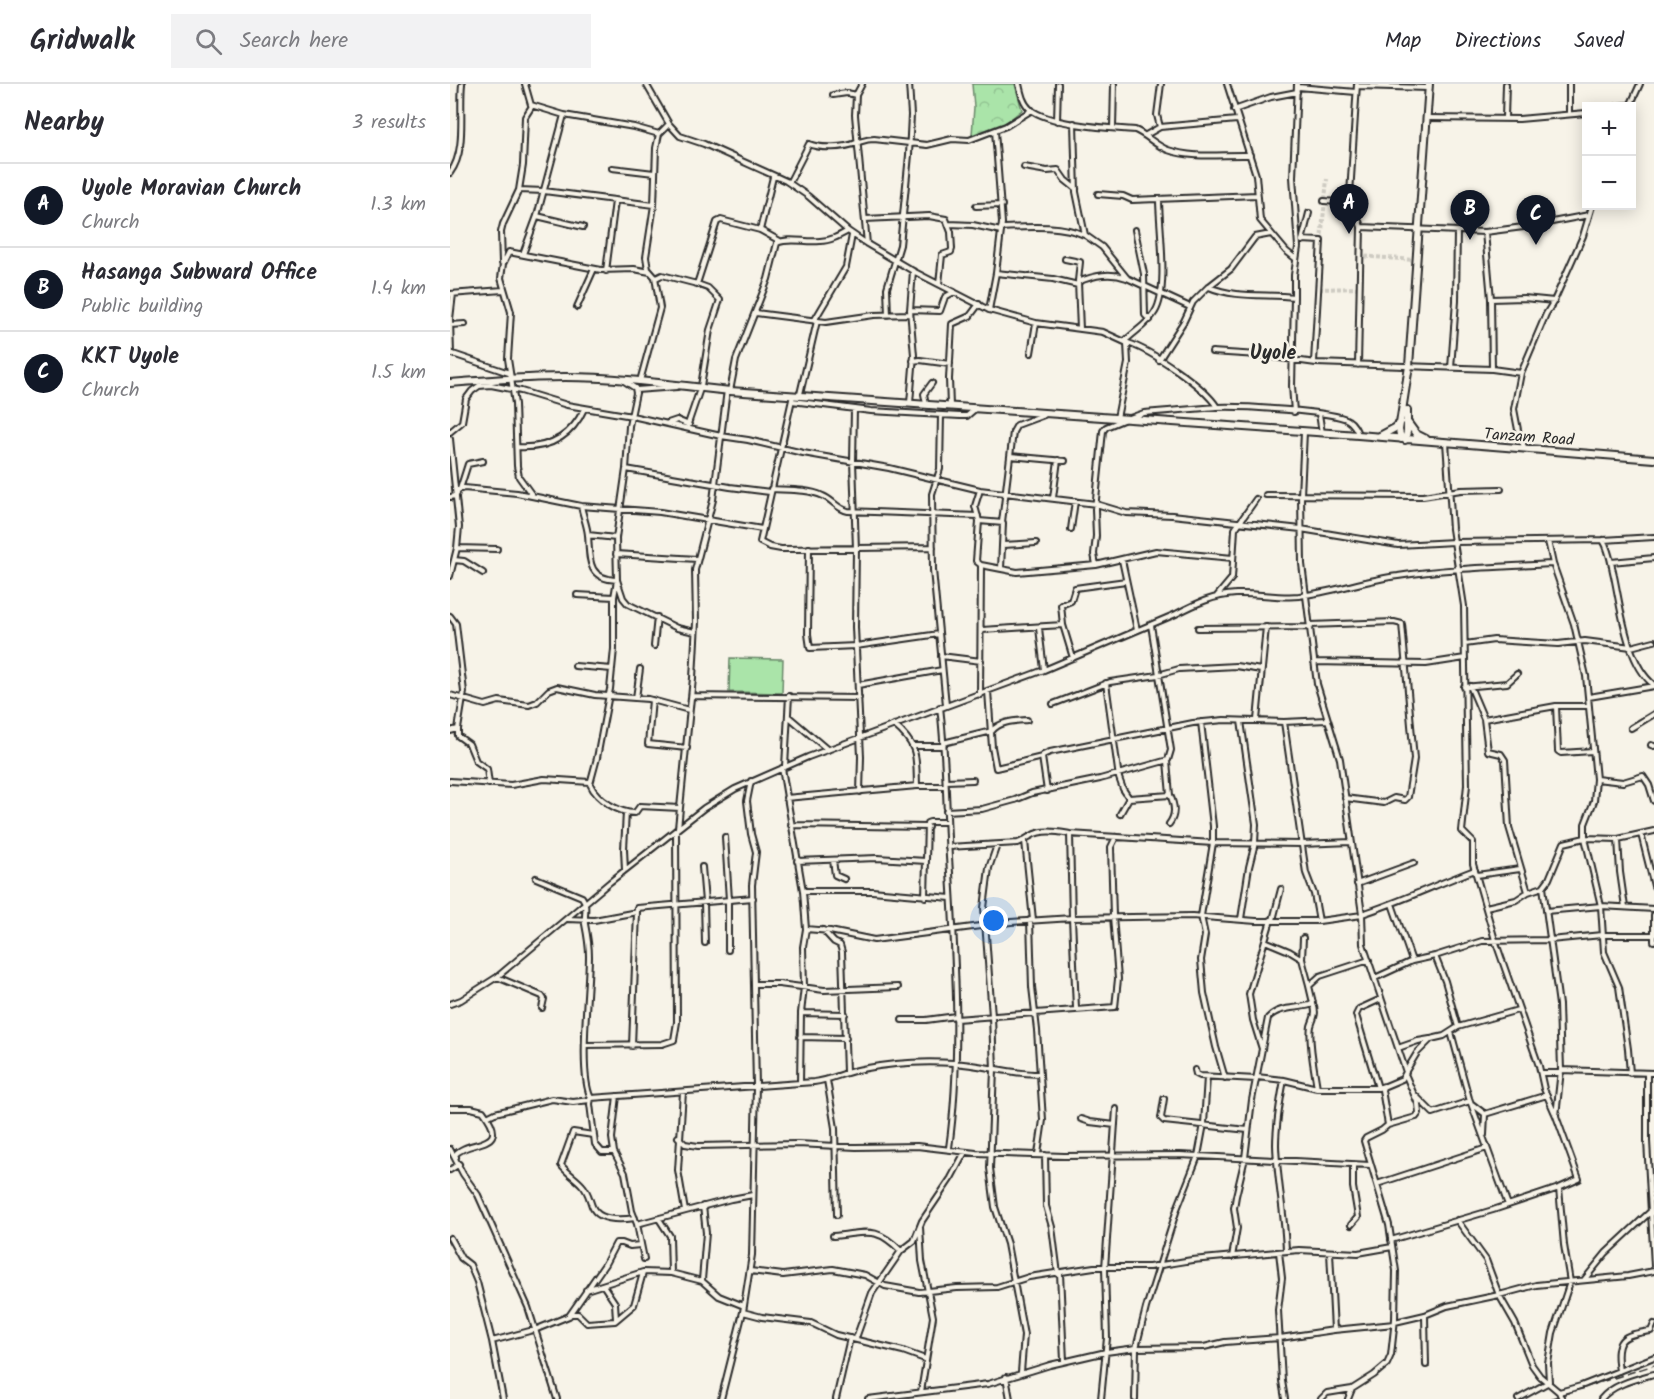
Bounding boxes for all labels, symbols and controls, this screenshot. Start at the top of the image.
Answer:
search box [171,14,591,68]
text: Gridwalk [30,19,135,64]
text: Search here [240,24,348,59]
icon: search [192,25,225,58]
text: Map [1385,25,1421,58]
text: Directions [1454,25,1541,58]
text: Saved [1574,25,1624,58]
text: Nearby [24,102,104,144]
map controls [1582,102,1636,210]
button: + [1582,102,1636,156]
text: 3 results [352,107,426,139]
button: − [1582,156,1636,210]
text: Uyole Moravian Church [81,172,301,207]
pin: A [1330,184,1368,234]
text: A [37,189,50,221]
text: 1.3 km [370,189,426,221]
pin: B [1450,190,1490,240]
pin: C [1516,196,1556,245]
text: Church [81,207,140,239]
text: Hasanga Subward Office [81,256,317,291]
text: B [37,273,50,305]
text: 1.4 km [371,273,426,305]
text: Public building [81,291,203,323]
district label: Uyole [1250,338,1296,370]
text: KKT Uyole [81,340,179,375]
text: C [37,357,50,389]
text: 1.5 km [371,357,426,389]
text: Church [81,375,140,407]
street label: Tanzam Road [1483,422,1576,453]
your location [979,906,1008,935]

